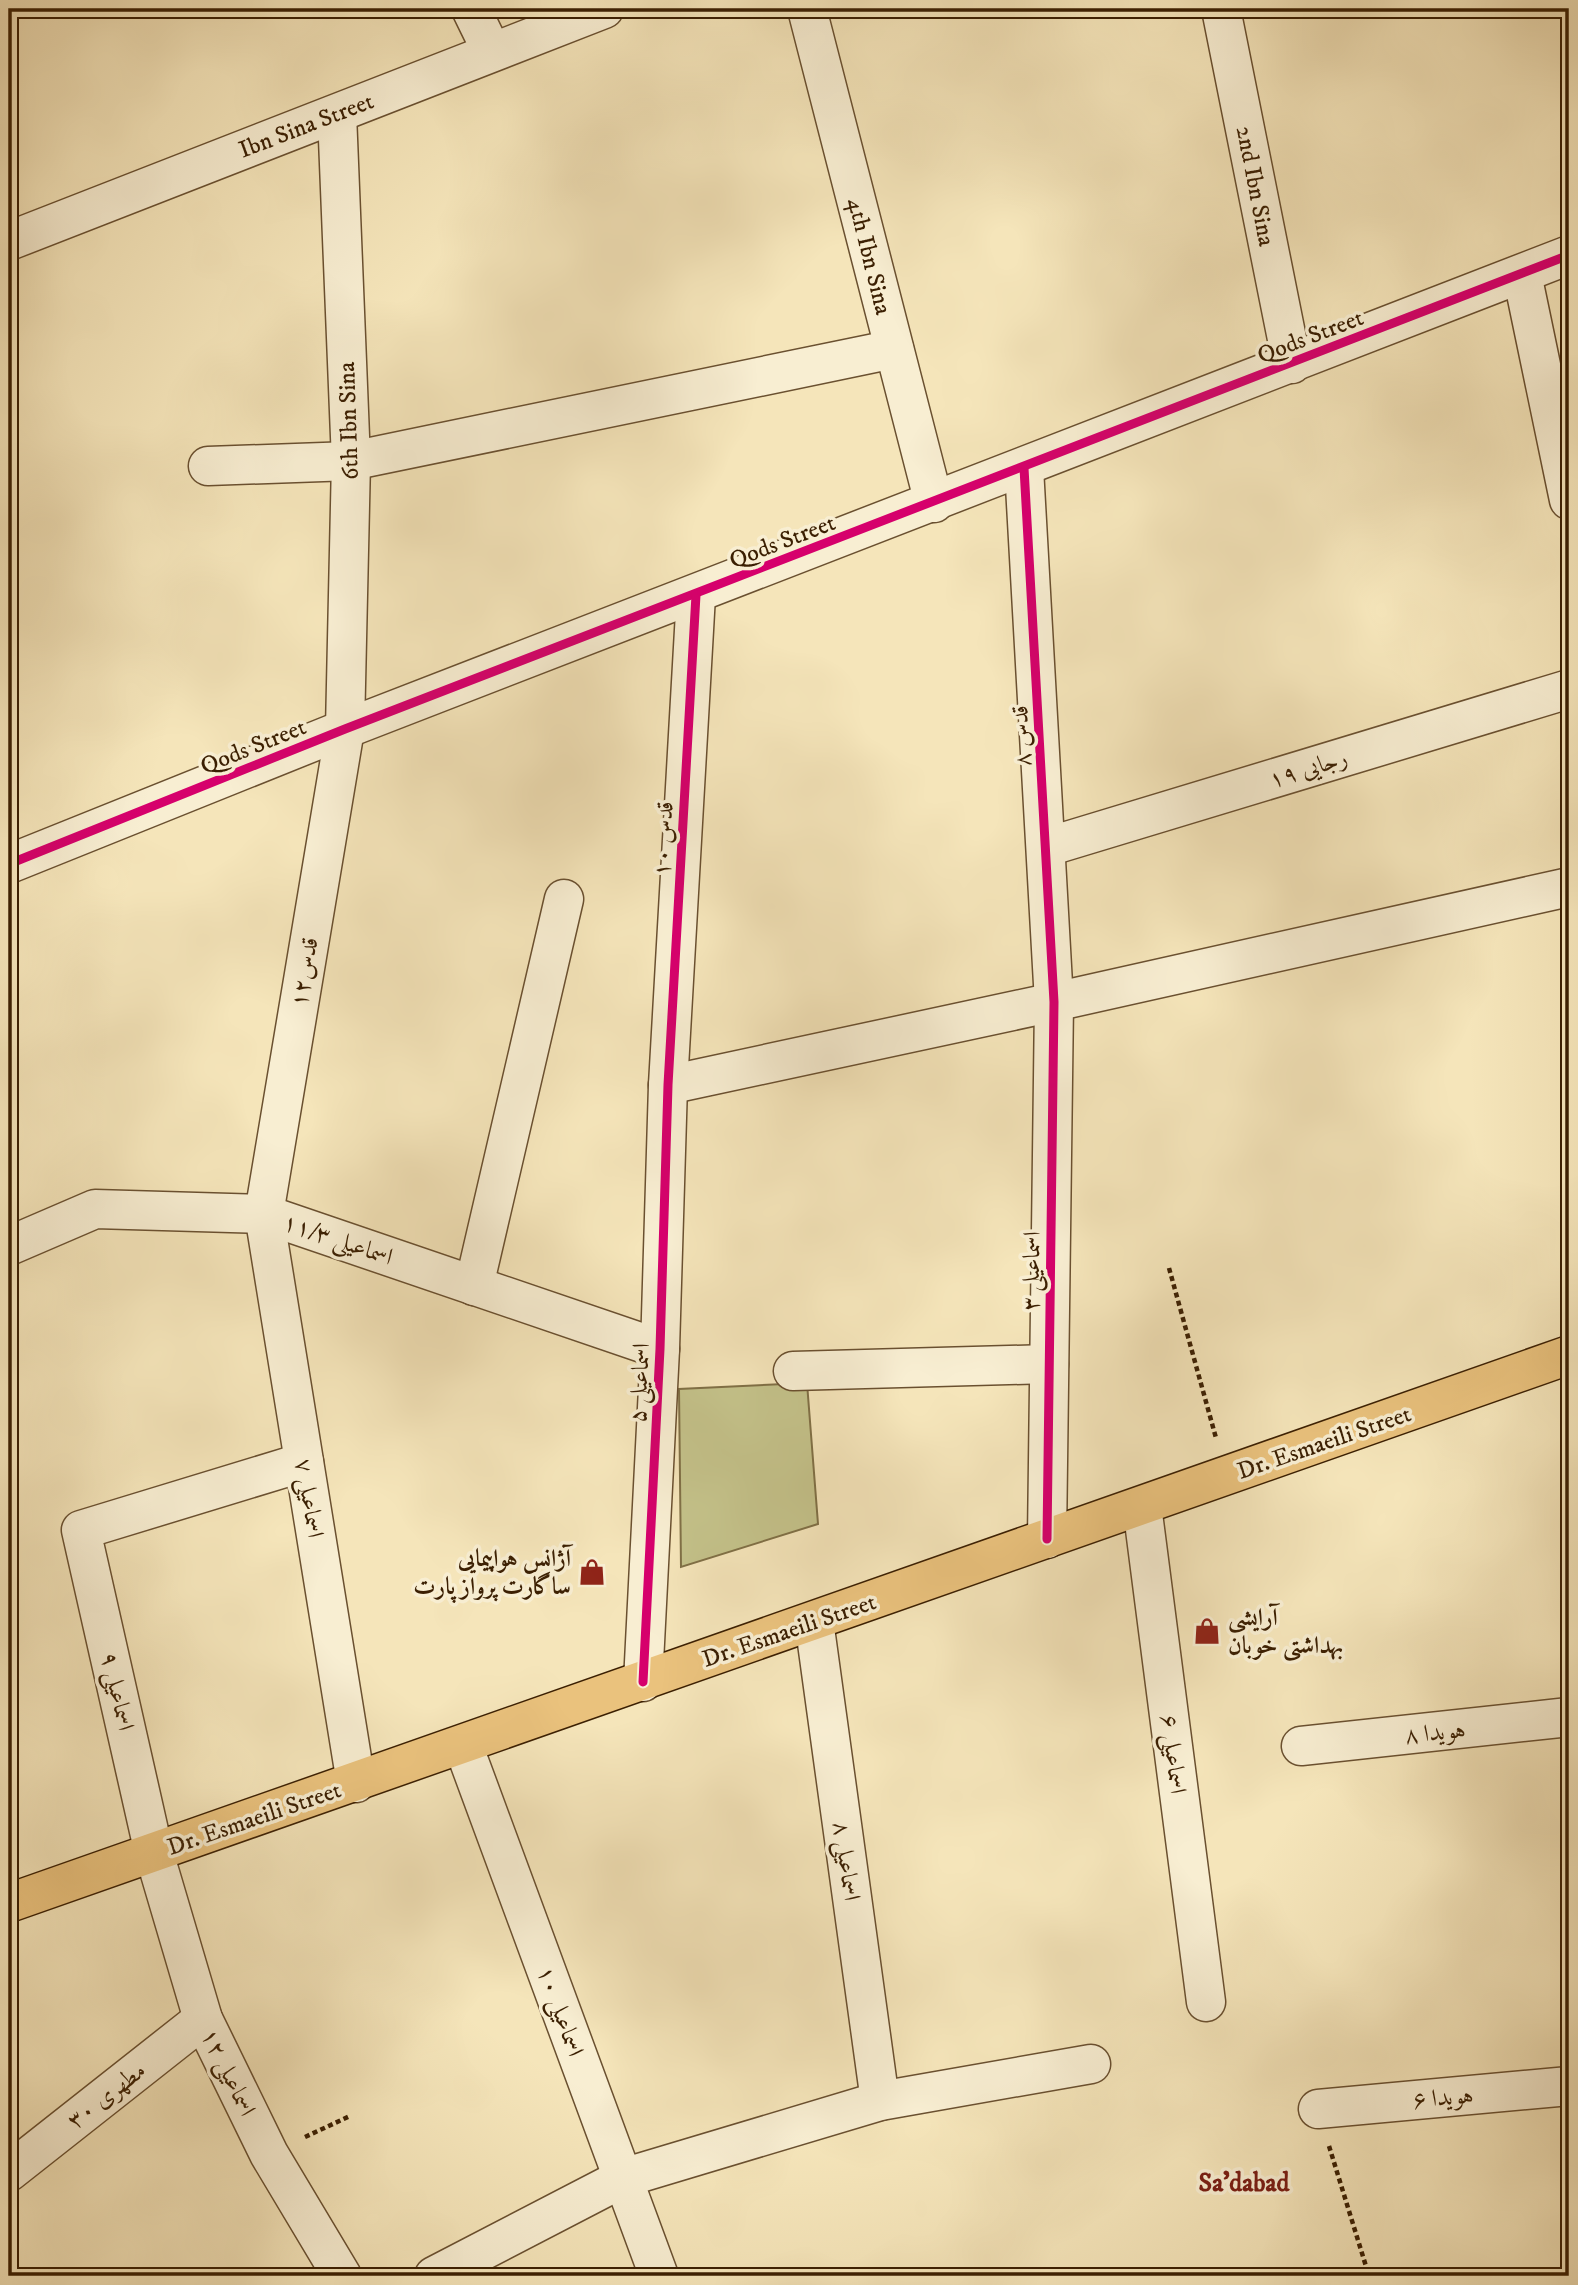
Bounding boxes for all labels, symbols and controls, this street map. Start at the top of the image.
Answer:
street label: Ibn Sina Street [235,86,378,165]
street label: 2nd Ibn Sina [1229,124,1281,250]
street label: 4th Ibn Sina [840,195,898,319]
street label: Qods Street [1253,303,1368,371]
street label: 6th Ibn Sina [332,361,366,481]
street label: Qods Street [725,508,840,576]
street label: قدس ۸ [1005,705,1039,767]
street label: Qods Street [196,712,311,782]
street label: رجایی ۱۹ [1265,743,1351,795]
street label: قدس ۱۰ [647,801,681,878]
street label: قدس۱۲ [284,935,326,1009]
street label: اسماعیلی ۱۱/۳ [278,1207,397,1274]
street label: اسماعیلی ۳ [1016,1231,1049,1311]
street label: اسماعیلی ۵ [623,1342,658,1424]
street label: Dr. Esmaeili Street [1233,1399,1416,1487]
street label: اسماعیلی ۷ [287,1456,330,1540]
place label: آژانس هواپیمایی ساگارت پرواز پارت [413,1544,574,1604]
shop icon: آژانس هواپیمایی ساگارت پرواز پارت [577,1557,607,1587]
street label: Dr. Esmaeili Street [698,1587,881,1675]
place label: آرایشی بهداشتی خوبان [1228,1603,1343,1662]
shop icon: آرایشی بهداشتی خوبان [1192,1616,1222,1646]
street label: اسماعیلی ۹ [92,1649,141,1734]
street label: اسماعیلی ۶ [1152,1713,1193,1796]
street label: هویدا ۸ [1403,1715,1467,1751]
street label: Dr. Esmaeili Street [163,1775,346,1863]
street label: اسماعیلی ۸ [825,1819,866,1903]
street label: اسماعیلی ۱۰ [529,1962,590,2061]
street label: اسماعیلی ۱۲ [193,2024,262,2122]
street label: مطهری ۳۰ [61,2056,152,2136]
street label: هویدا ۶ [1411,2080,1475,2116]
district label: Sa'dabad [1199,2167,1290,2200]

